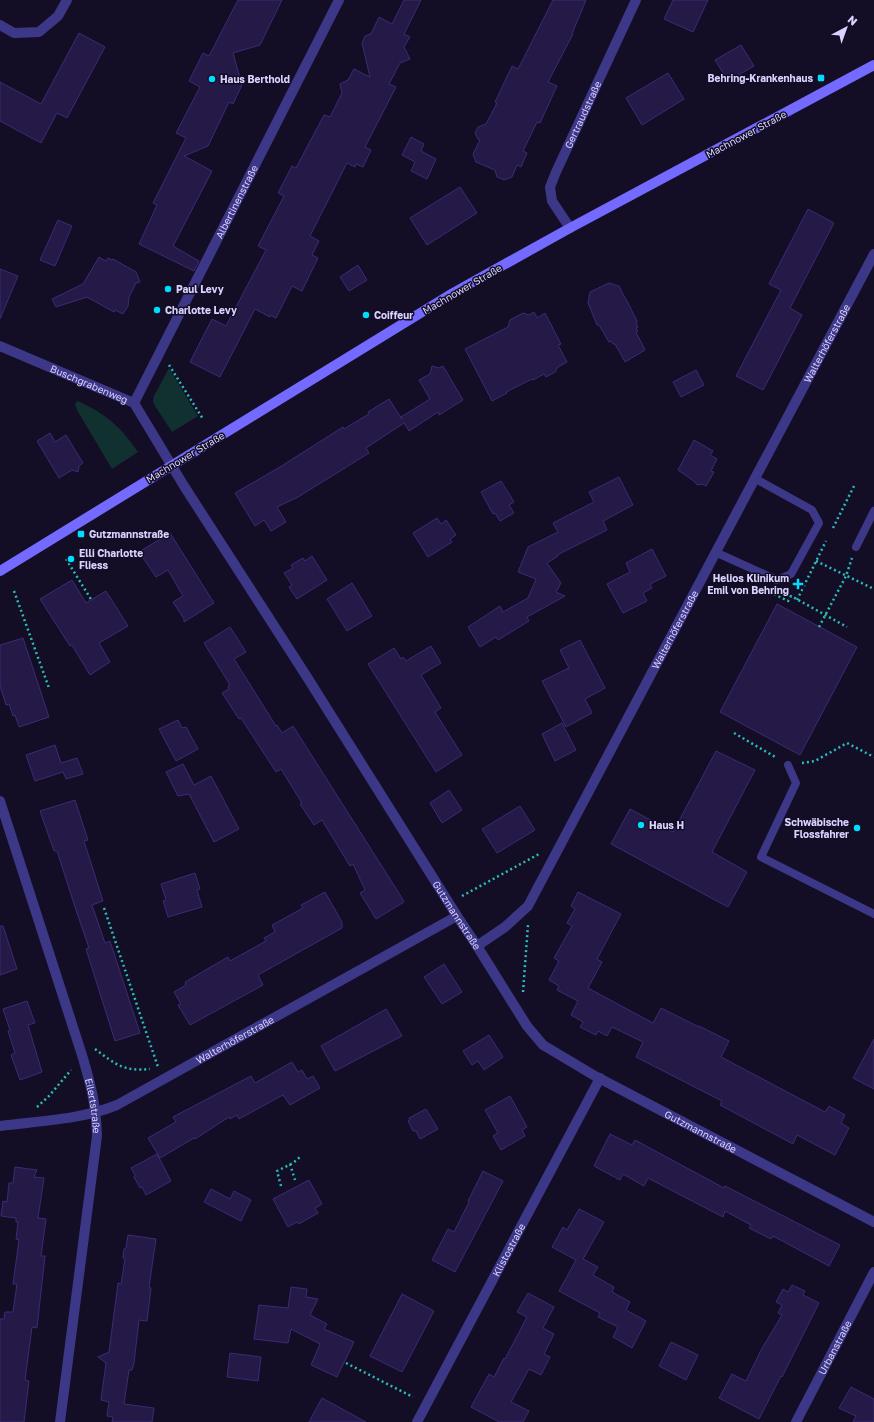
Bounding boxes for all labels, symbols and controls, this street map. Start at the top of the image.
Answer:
north arrow [826,8,866,48]
text: N [845,12,860,28]
place label: Behring-Krankenhaus [708,72,813,84]
place label: Haus Berthold [220,73,290,85]
marker: Behring-Krankenhaus [816,73,826,83]
marker: Haus Berthold [207,74,217,84]
street label: Gertraudstraße [562,79,604,150]
street label: Machnower Straße [704,108,788,160]
street label: Albertinenstraße [213,163,260,240]
street label: Machnower Straße [420,261,504,317]
place label: Paul Levy [176,283,224,295]
marker: Paul Levy [163,284,173,294]
street label: Walterhöferstraße [801,302,852,385]
place label: Charlotte Levy [165,304,237,316]
marker: Charlotte Levy [152,305,162,315]
place label: Coiffeur [374,309,413,321]
marker: Coiffeur [361,310,371,320]
street label: Buschgrabenweg [49,362,130,406]
street label: Machnower Straße [144,429,227,485]
place label: Gutzmannstraße [89,528,169,540]
marker: Gutzmannstraße [76,529,86,539]
place label: Elli Charlotte Fliess [79,547,143,571]
marker: Elli Charlotte Fliess [66,554,76,564]
place label: Helios Klinikum Emil von Behring [707,572,789,596]
marker: Helios Klinikum Emil von Behring [792,578,804,590]
street label: Walterhöferstraße [649,588,701,671]
place label: Schwäbische Flossfahrer [785,816,849,840]
place label: Haus H [649,819,684,831]
marker: Haus H [636,820,646,830]
marker: Schwäbische Flossfahrer [852,823,862,833]
street label: Gutzmannstraße [430,878,484,952]
street label: Walterhöferstraße [194,1013,276,1066]
street label: Eilertstraße [83,1077,103,1134]
street label: Gutzmannstraße [663,1108,739,1155]
street label: Klistostraße [490,1221,528,1278]
street label: Urbanstraße [816,1318,854,1377]

